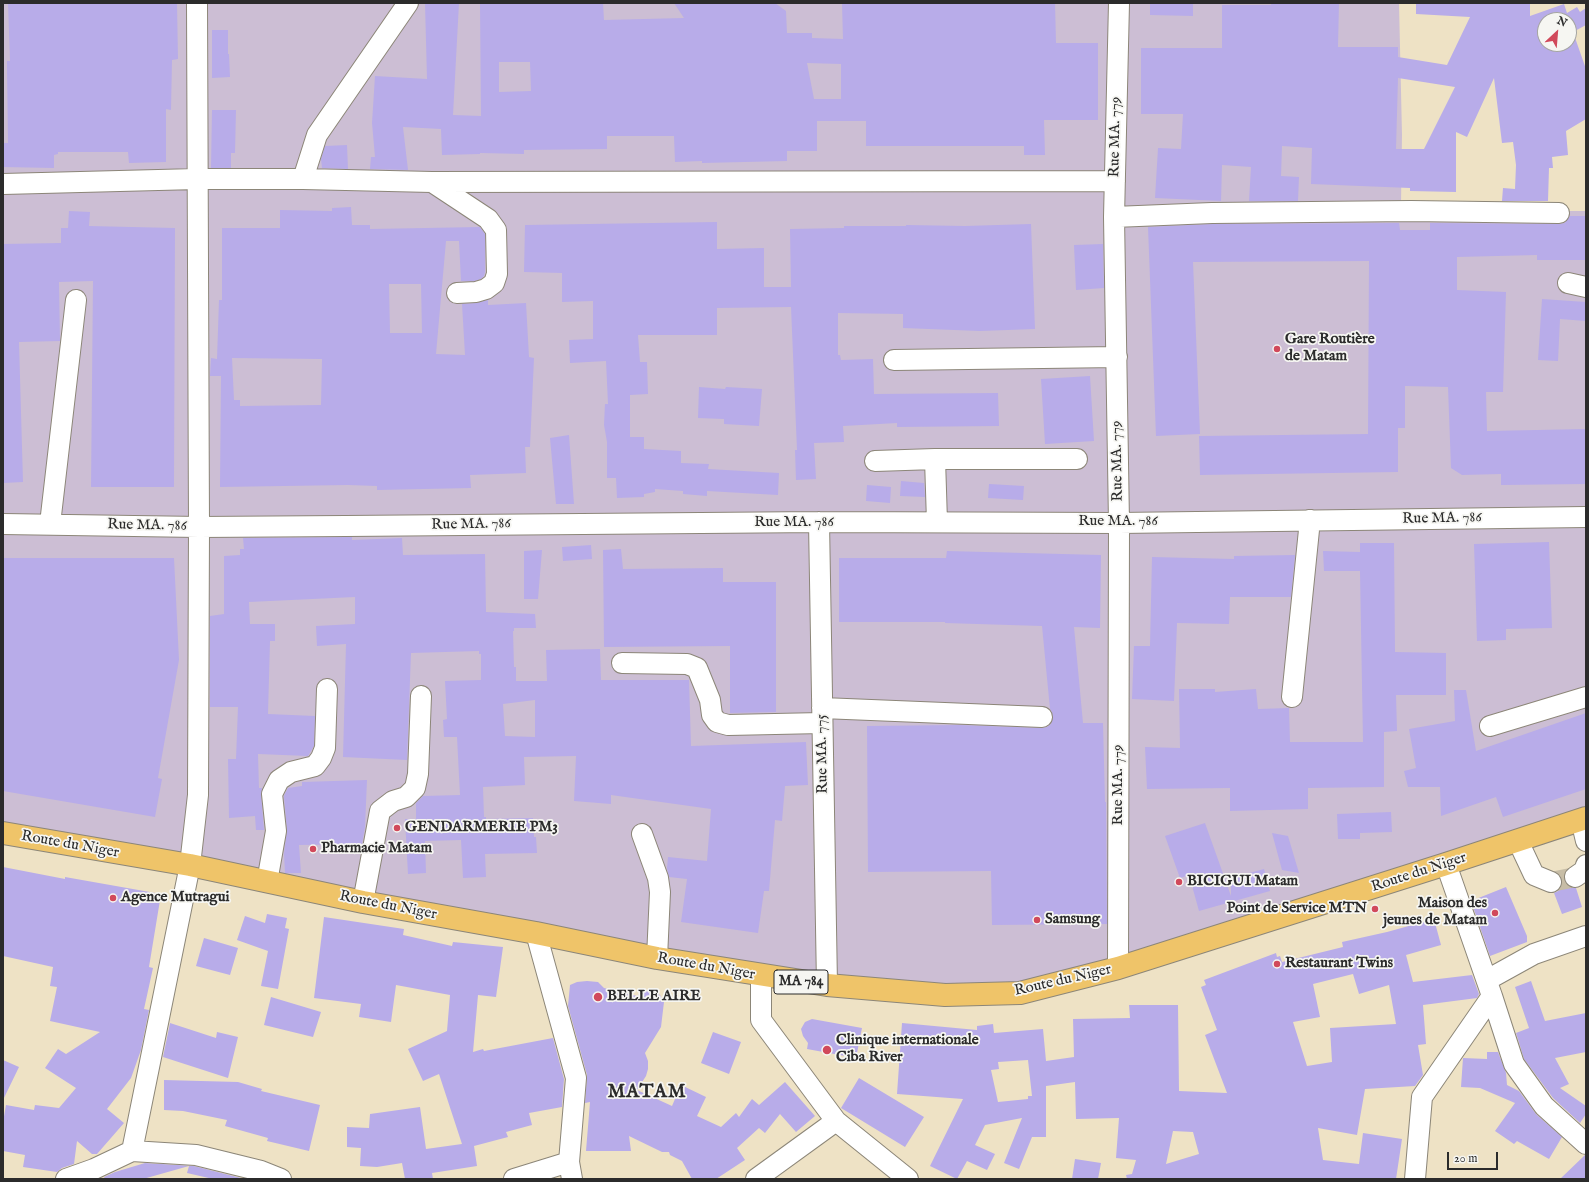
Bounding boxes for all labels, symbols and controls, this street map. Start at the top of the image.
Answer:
north arrow [1537,12,1577,52]
text: N [1554,14,1569,30]
street label: Rue MA. 779 [1106,96,1126,178]
place label: Gare Routière de Matam [1285,331,1375,366]
marker: Gare Routière de Matam [1272,344,1282,354]
street label: Rue MA. 779 [1108,420,1128,502]
street label: Rue MA. 786 [1402,509,1482,529]
street label: Rue MA. 786 [1078,513,1158,531]
street label: Rue MA. 786 [754,514,834,532]
street label: Rue MA. 786 [431,515,511,535]
street label: Rue MA. 786 [107,516,187,536]
street label: Rue MA. 775 [813,714,833,794]
street label: Rue MA. 779 [1110,745,1128,825]
place label: GENDARMERIE PM3 [405,819,558,837]
marker: GENDARMERIE PM3 [392,823,402,833]
street label: Route du Niger [20,828,120,862]
place label: Pharmacie Matam [321,840,432,858]
marker: Pharmacie Matam [308,844,318,854]
street label: Route du Niger [1369,849,1469,897]
place label: BICIGUI Matam [1187,873,1298,891]
marker: BICIGUI Matam [1174,877,1184,887]
street label: Route du Niger [338,888,438,924]
place label: Agence Mutragui [121,889,230,907]
marker: Agence Mutragui [108,893,118,903]
place label: Maison des jeunes de Matam [1383,895,1487,930]
place label: Point de Service MTN [1227,900,1367,918]
marker: Point de Service MTN [1370,904,1380,914]
marker: Maison des jeunes de Matam [1490,908,1500,918]
place label: Samsung [1045,911,1100,929]
marker: Samsung [1032,915,1042,925]
street label: Route du Niger [656,950,756,984]
place label: Restaurant Twins [1285,955,1393,973]
marker: Restaurant Twins [1272,959,1282,969]
street label: Route du Niger [1013,961,1113,1001]
road number: MA 784 [774,970,828,994]
place label: BELLE AIRE [607,988,701,1006]
marker: BELLE AIRE [592,991,604,1003]
place label: Clinique internationale Ciba River [836,1032,979,1067]
marker: Clinique internationale Ciba River [821,1044,833,1056]
district label: MATAM [607,1082,687,1104]
scale bar [1449,1144,1500,1170]
text: 20 m [1454,1151,1477,1166]

